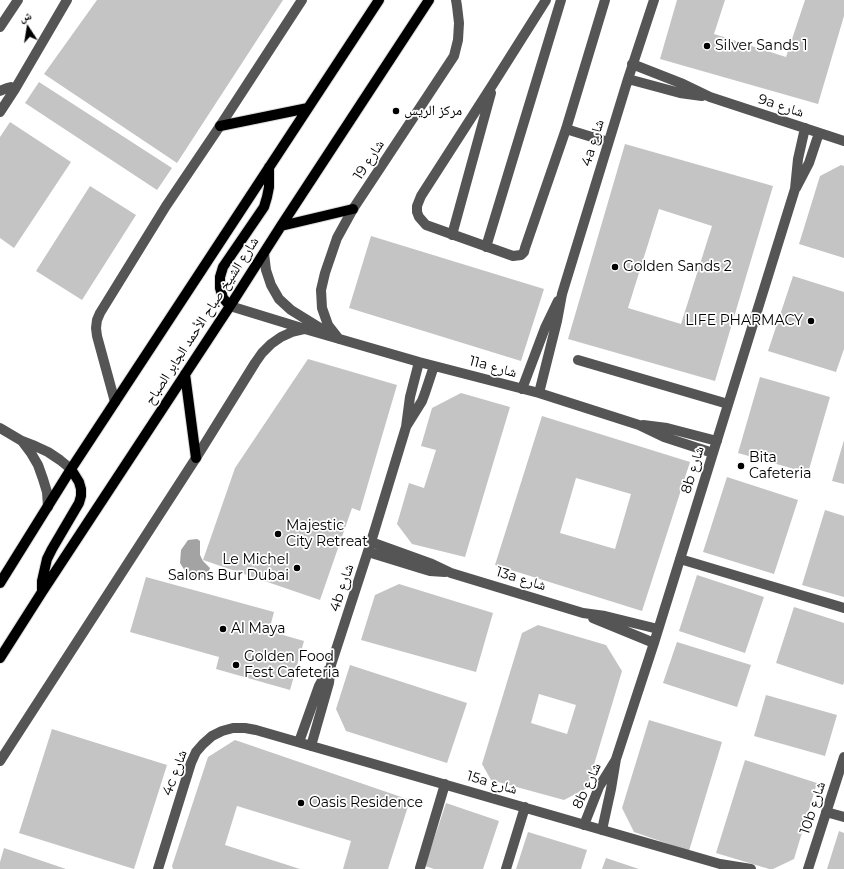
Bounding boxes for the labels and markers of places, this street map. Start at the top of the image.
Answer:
place label: Silver Sands 1 [715,38,808,54]
marker: Silver Sands 1 [702,41,712,51]
place label: مركز الريس [404,103,462,119]
marker: مركز الريس [391,106,401,116]
place label: Golden Sands 2 [623,259,732,275]
marker: Golden Sands 2 [610,262,620,272]
place label: LIFE PHARMACY [685,313,803,329]
marker: LIFE PHARMACY [806,316,816,326]
place label: Bita Cafeteria [749,450,812,482]
marker: Bita Cafeteria [736,461,746,471]
place label: Majestic City Retreat [286,518,368,550]
marker: Majestic City Retreat [273,529,283,539]
place label: Le Michel Salons Bur Dubai [168,552,289,584]
marker: Le Michel Salons Bur Dubai [292,563,302,573]
place label: Al Maya [231,621,285,637]
marker: Al Maya [218,624,228,634]
place label: Golden Food Fest Cafeteria [244,649,340,682]
marker: Golden Food Fest Cafeteria [231,660,241,670]
place label: Oasis Residence [309,795,423,811]
marker: Oasis Residence [296,798,306,808]

